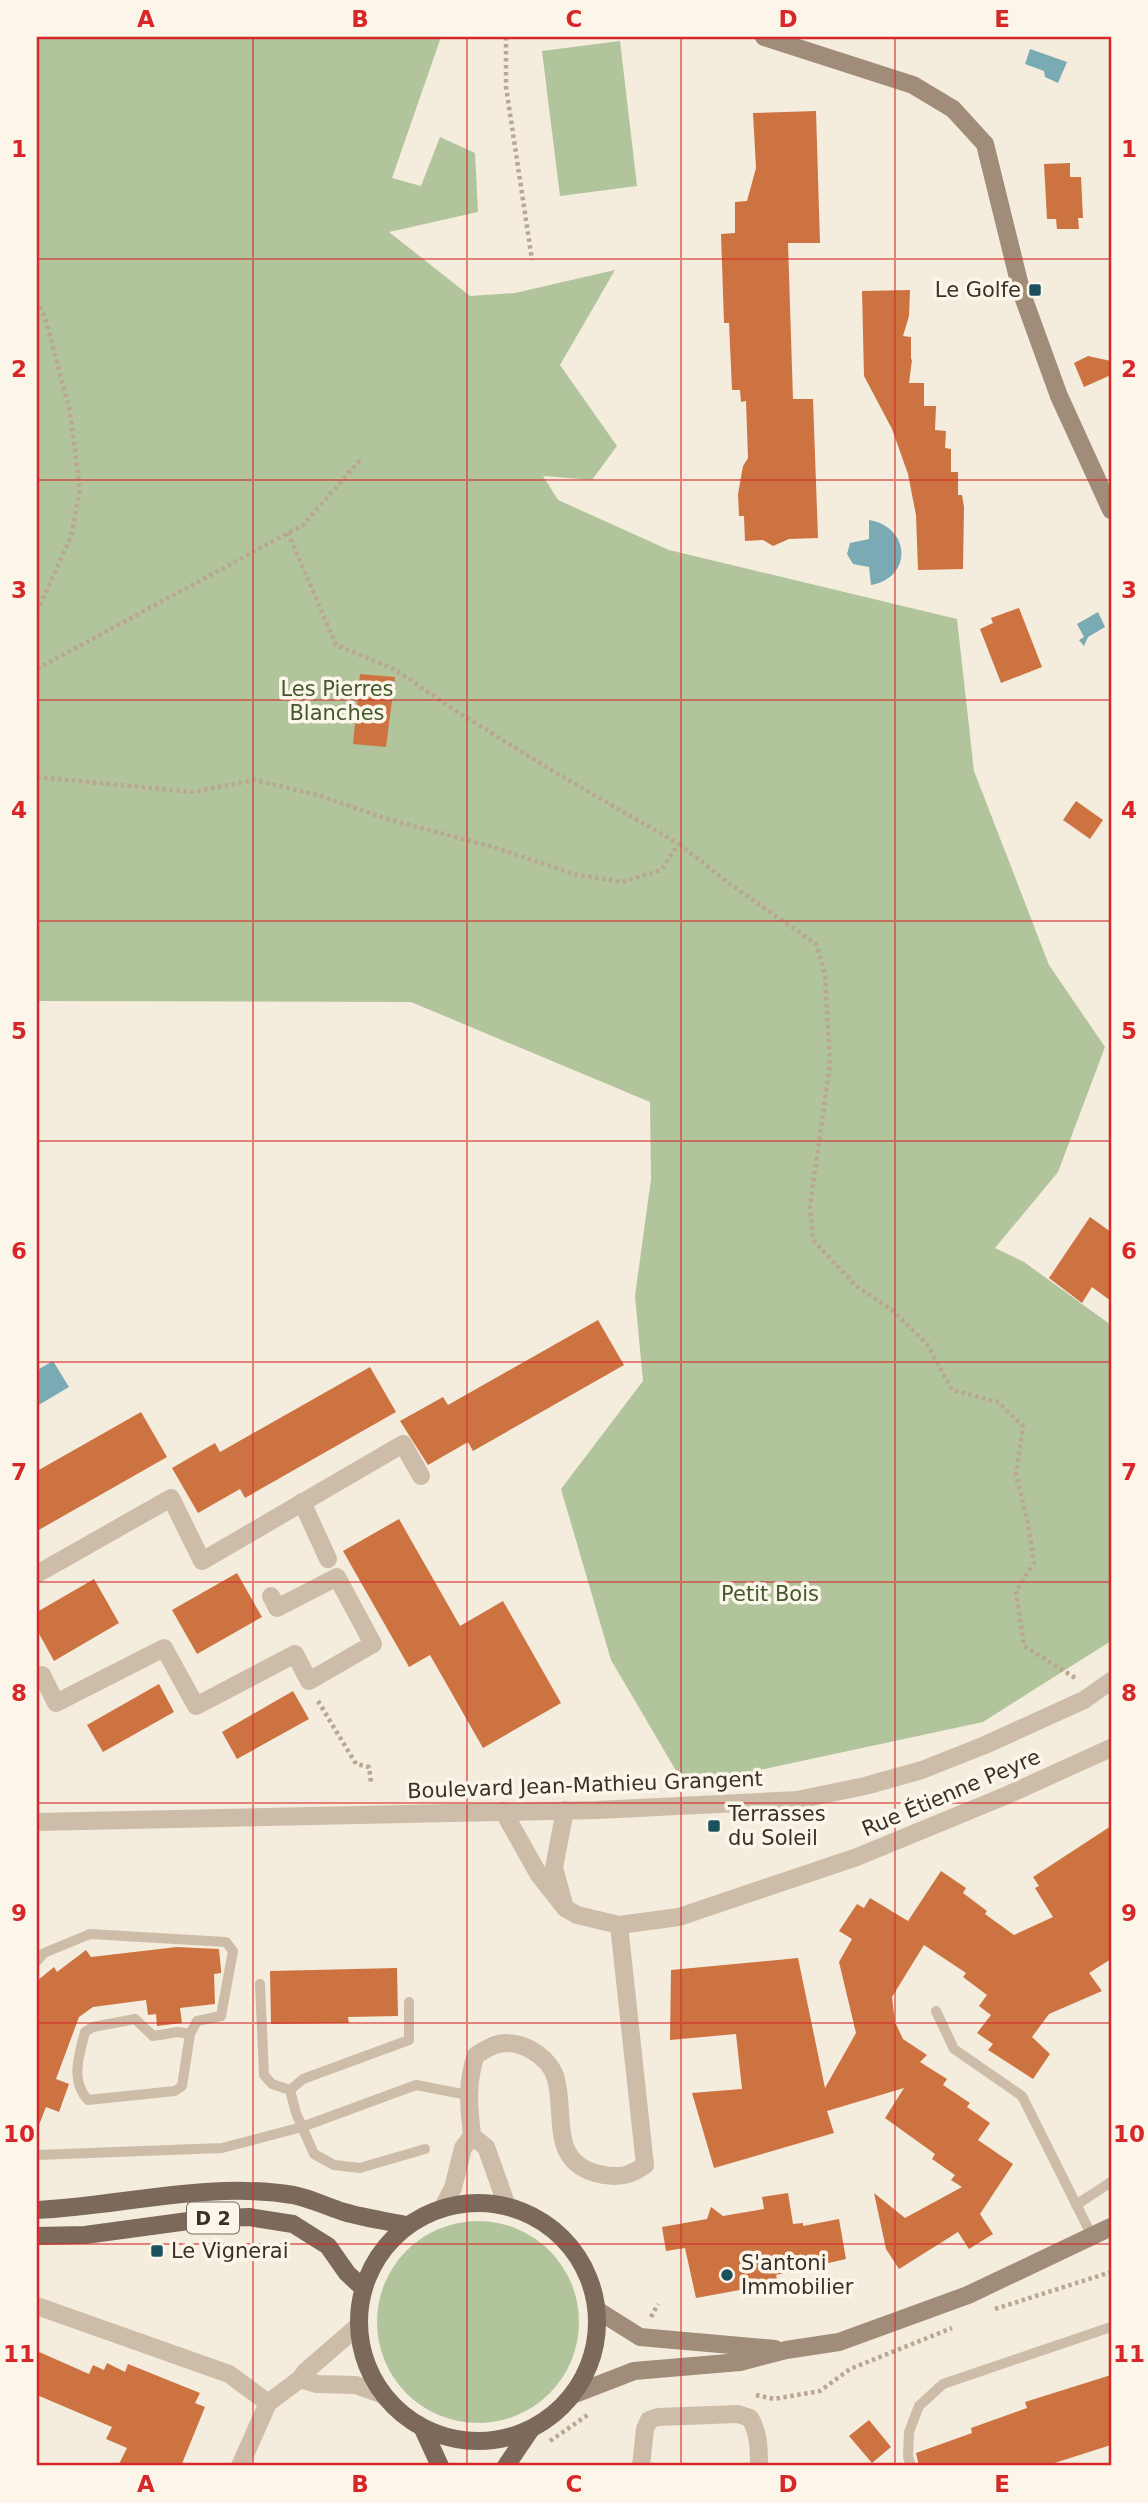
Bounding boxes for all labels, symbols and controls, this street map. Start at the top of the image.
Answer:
text: A [137,6,155,32]
text: B [351,6,369,32]
text: C [566,6,582,32]
text: D [778,6,798,32]
text: E [994,6,1010,32]
text: 1 [11,136,27,162]
text: 1 [1121,136,1137,162]
place label: Le Golfe [935,278,1021,302]
marker: Le Golfe [1027,282,1043,298]
text: 2 [11,356,27,382]
text: 2 [1121,356,1137,382]
text: 3 [11,577,27,603]
text: 3 [1121,577,1137,603]
park label: Les Pierres Blanches [280,677,394,725]
text: 4 [11,797,27,823]
text: 4 [1121,797,1137,823]
text: 5 [11,1018,27,1044]
text: 5 [1121,1018,1137,1044]
text: 6 [11,1238,27,1264]
text: 6 [1121,1238,1137,1264]
text: 7 [11,1459,27,1485]
text: 7 [1121,1459,1137,1485]
park label: Petit Bois [721,1582,819,1606]
text: 8 [11,1680,27,1706]
text: 8 [1121,1680,1137,1706]
street label: Rue Étienne Peyre [858,1744,1044,1841]
street label: Boulevard Jean-Mathieu Grangent [407,1767,763,1803]
place label: Terrasses du Soleil [727,1802,826,1850]
marker: Terrasses du Soleil [706,1818,722,1834]
text: 9 [11,1900,27,1926]
text: 9 [1121,1900,1137,1926]
text: 10 [3,2121,35,2147]
text: 10 [1113,2121,1145,2147]
road number: D 2 [187,2202,239,2234]
place label: Le Vignerai [171,2239,289,2263]
marker: Le Vignerai [149,2243,165,2259]
place label: S'antoni Immobilier [741,2251,854,2299]
marker: S'antoni Immobilier [719,2267,735,2283]
text: 11 [3,2341,35,2367]
text: 11 [1113,2341,1145,2367]
text: A [137,2471,155,2497]
text: B [351,2471,369,2497]
text: C [566,2471,582,2497]
text: D [778,2471,798,2497]
text: E [994,2471,1010,2497]

